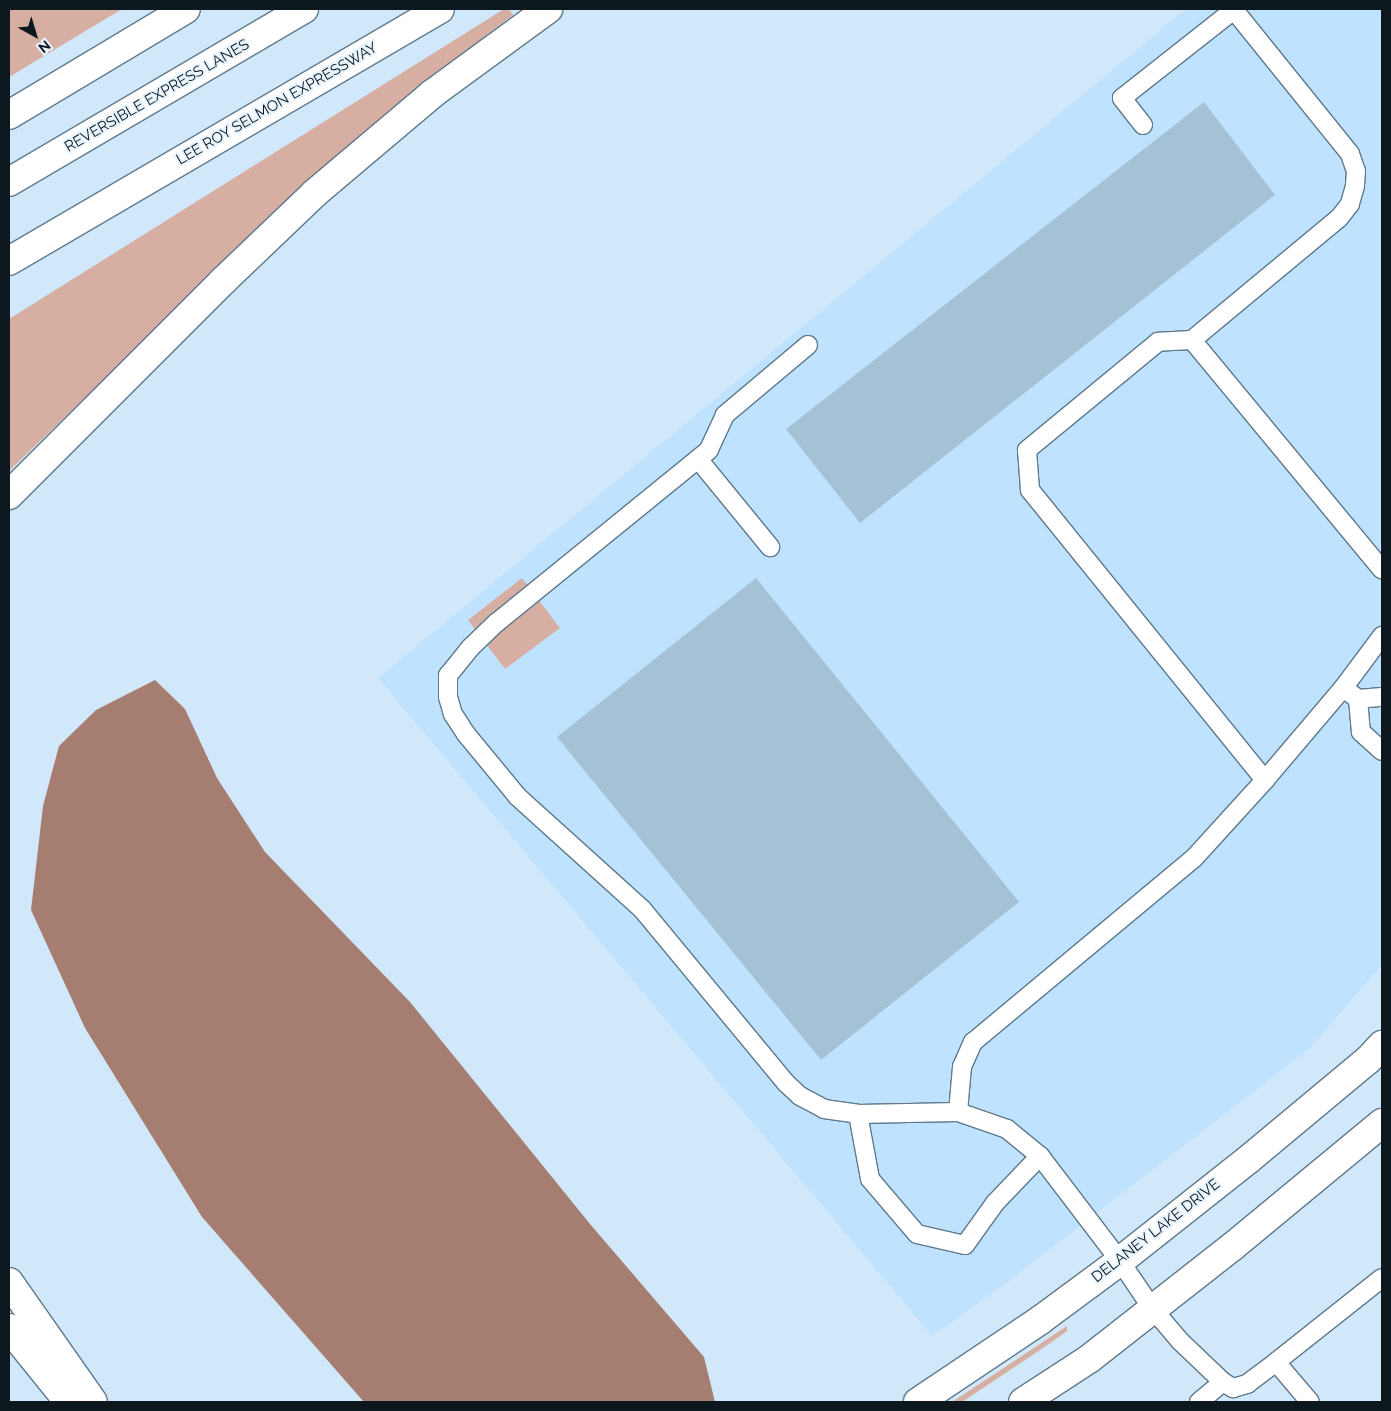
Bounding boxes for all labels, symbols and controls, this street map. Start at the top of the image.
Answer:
north arrow [10,10,60,60]
street label: REVERSIBLE EXPRESS LANES [62,36,252,156]
text: N [35,37,54,56]
street label: LEE ROY SELMON EXPRESSWAY [173,39,381,169]
street label: DELANEY LAKE DRIVE [1088,1175,1224,1287]

